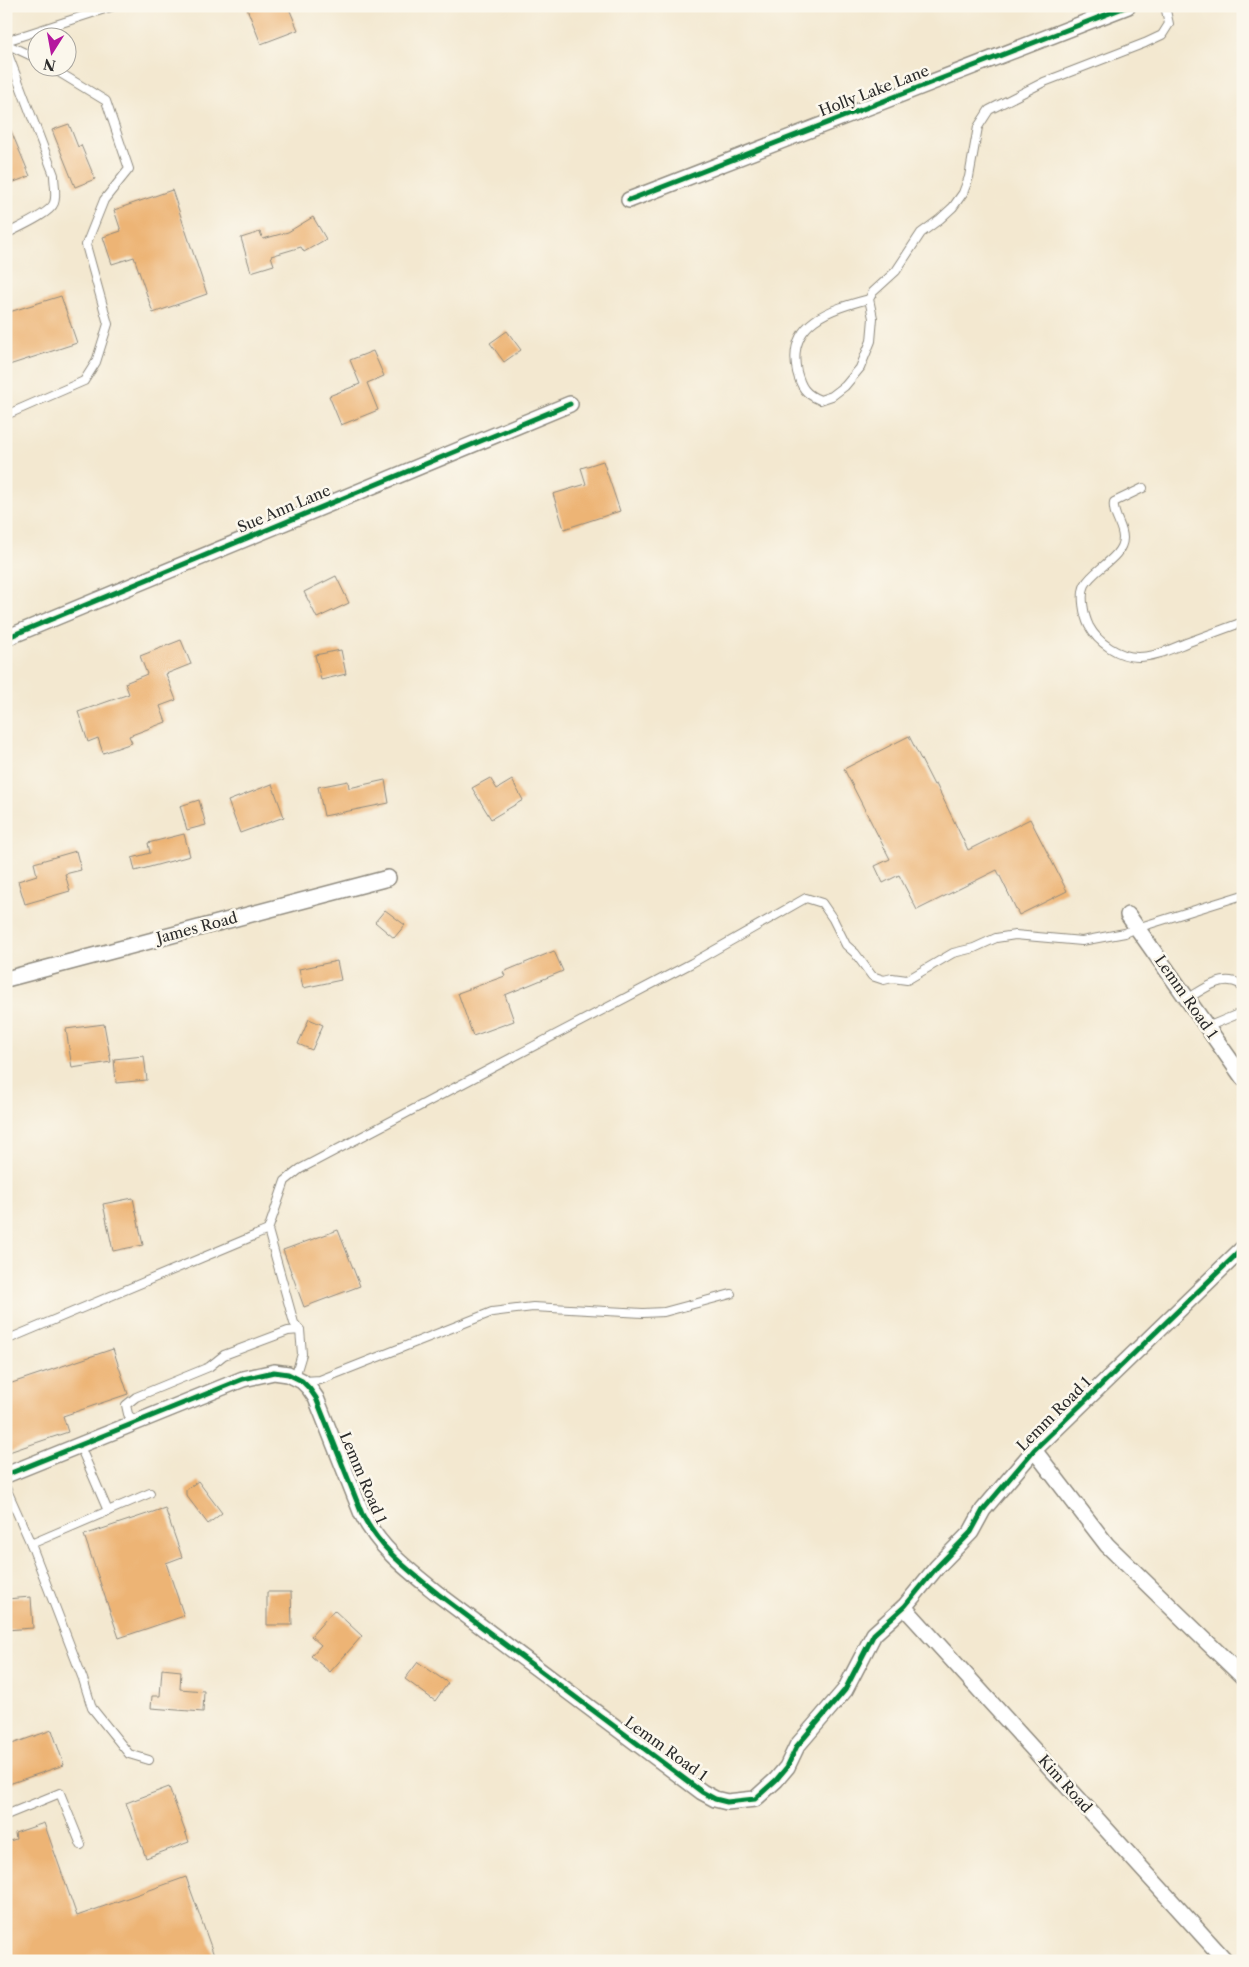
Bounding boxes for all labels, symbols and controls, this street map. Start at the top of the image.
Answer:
north arrow [28,28,78,78]
text: N [42,55,57,75]
street label: Holly Lake Lane [816,61,931,120]
street label: Sue Ann Lane [234,480,333,537]
street label: James Road [152,908,239,948]
street label: Lemm Road 1 [1151,951,1223,1043]
street label: Lemm Road 1 [1012,1372,1095,1455]
street label: Lemm Road 1 [336,1429,392,1527]
street label: Lemm Road 1 [621,1712,712,1785]
street label: Kim Road [1034,1751,1096,1817]

